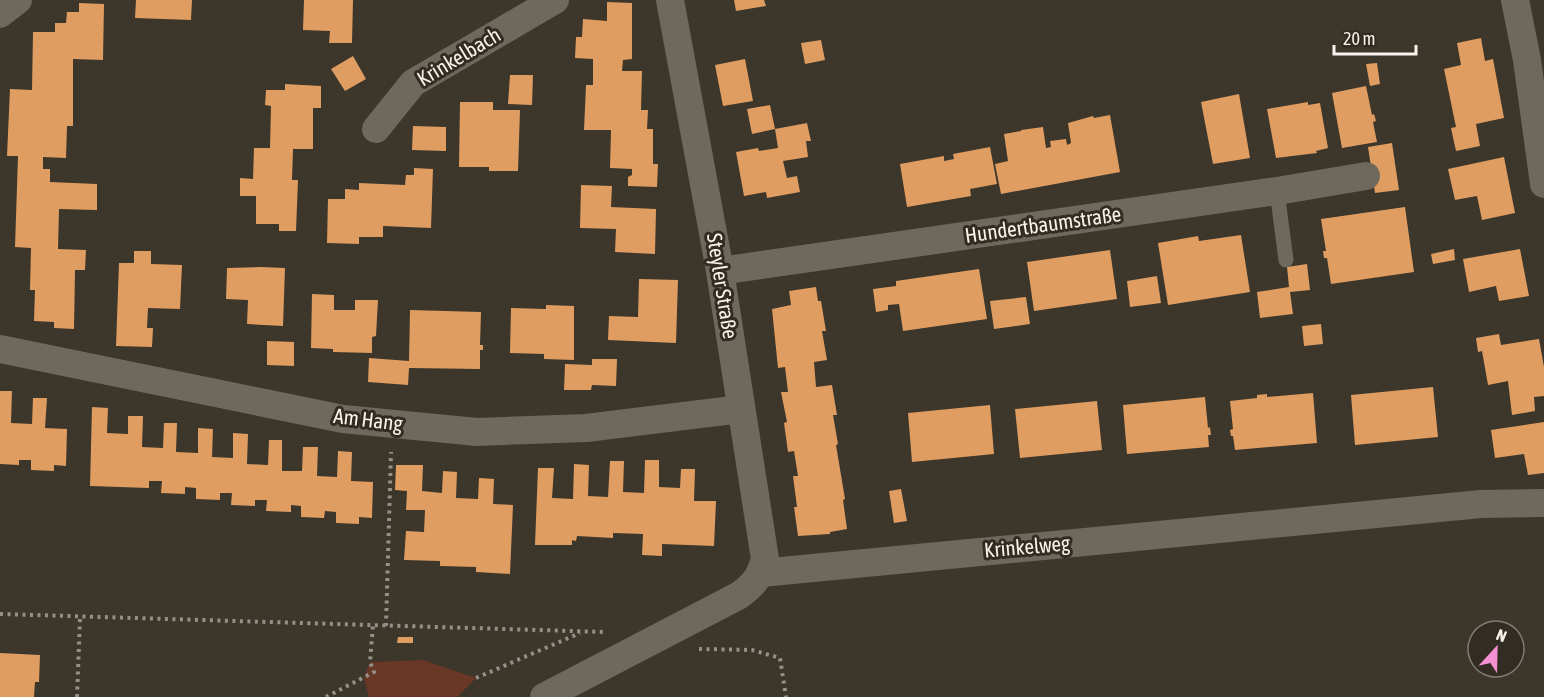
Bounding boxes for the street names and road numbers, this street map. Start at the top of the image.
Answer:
street label: Krinkelbach [412,22,505,90]
street label: Hundertbaumstraße [963,201,1122,247]
street label: Steyler Straße [703,231,743,340]
street label: Am Hang [332,403,404,435]
street label: Krinkelweg [983,530,1071,562]

